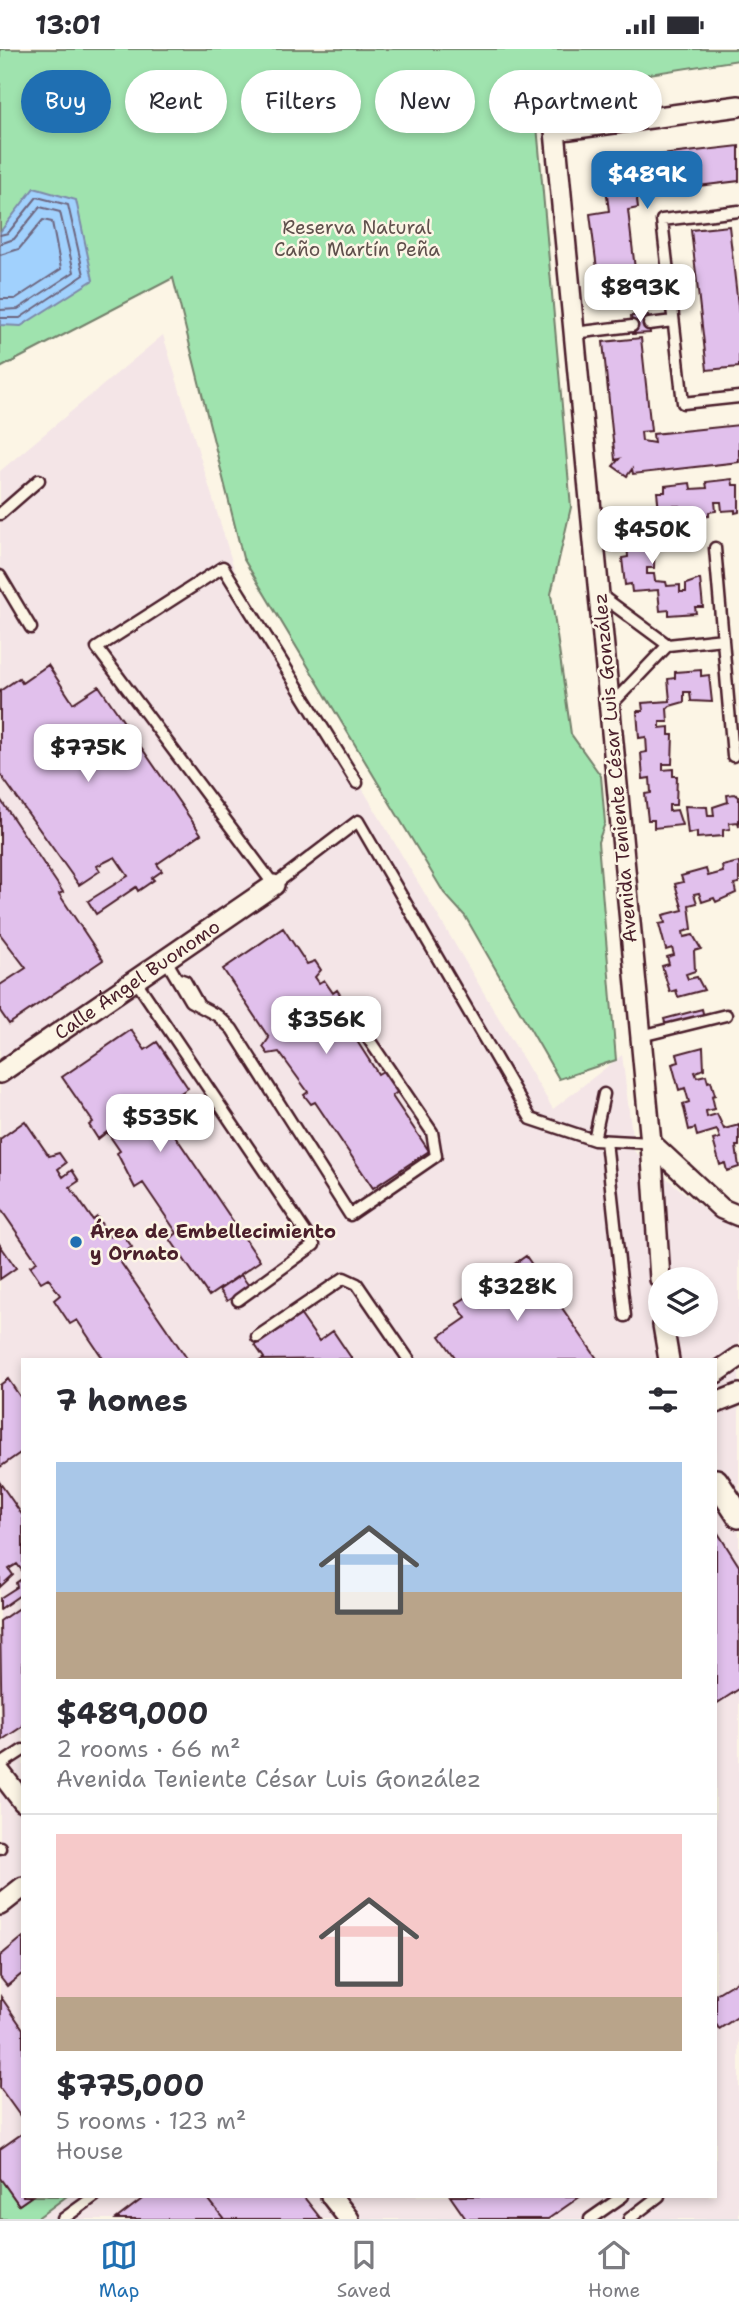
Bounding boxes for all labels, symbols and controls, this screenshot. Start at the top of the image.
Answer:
text: 13:01 [35,7,101,42]
chip: Buy [21,70,111,133]
chip: Rent [125,70,227,133]
chip: Filters [241,70,361,133]
chip: New [375,70,475,133]
chip: Apartment [489,70,662,133]
pin: $489K [598,151,696,211]
text: $489K [607,159,687,189]
park label: Reserva Natural Caño Martín Peña [274,215,440,262]
pin: $893K [591,265,689,324]
text: $893K [600,272,680,302]
pin: $450K [603,507,701,566]
text: $450K [613,514,691,544]
street label: Avenida Teniente César Luis González [587,592,643,944]
pin: $775K [39,725,137,784]
text: $775K [50,732,126,762]
street label: Calle Ángel Buonomo [49,913,225,1045]
pin: $356K [277,997,375,1056]
text: $356K [287,1004,365,1034]
pin: $535K [111,1095,209,1154]
text: $535K [122,1102,198,1132]
place label: Área de Embellecimiento y Ornato [90,1218,336,1266]
marker: Área de Embellecimiento y Ornato [68,1234,84,1250]
pin: $328K [468,1263,566,1323]
map controls [648,1267,718,1337]
button: layers [648,1267,718,1337]
text: $328K [478,1271,556,1301]
text: 7 homes [56,1380,188,1421]
icon: filters [644,1381,682,1419]
icon: home [306,1507,432,1633]
text: $489,000 [56,1693,209,1734]
text: 2 rooms · 66 m² [56,1734,241,1764]
text: Avenida Teniente César Luis González [56,1764,481,1794]
icon: home [306,1879,432,2005]
text: $775,000 [56,2065,204,2106]
text: 5 rooms · 123 m² [56,2106,246,2136]
text: House [56,2136,124,2166]
tab: Map [99,2236,139,2303]
tab: Saved [337,2236,391,2303]
tab: Home [588,2236,640,2303]

